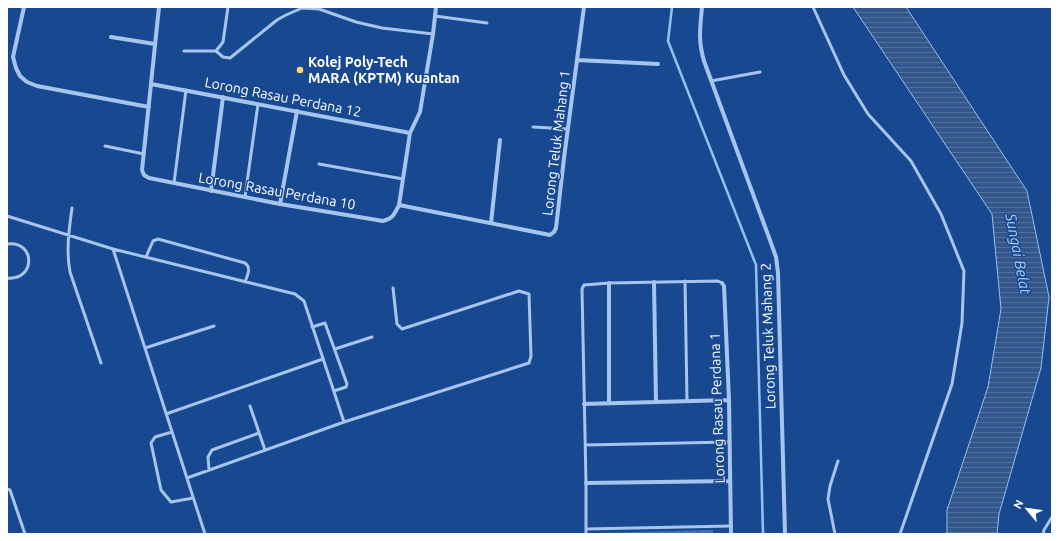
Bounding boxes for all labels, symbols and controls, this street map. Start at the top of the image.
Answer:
place label: Kolej Poly-Tech MARA (KPTM) Kuantan [308,54,460,86]
marker: Kolej Poly-Tech MARA (KPTM) Kuantan [295,65,305,75]
street label: Lorong Teluk Mahang 1 [539,69,573,217]
street label: Lorong Rasau Perdana 12 [203,74,363,120]
street label: Lorong Rasau Perdana 10 [197,169,357,213]
water label: Sungai Belat [1002,211,1035,296]
street label: Lorong Teluk Mahang 2 [757,262,779,410]
street label: Lorong Rasau Perdana 1 [706,332,728,484]
north arrow [1007,489,1047,529]
text: N [1011,498,1025,511]

